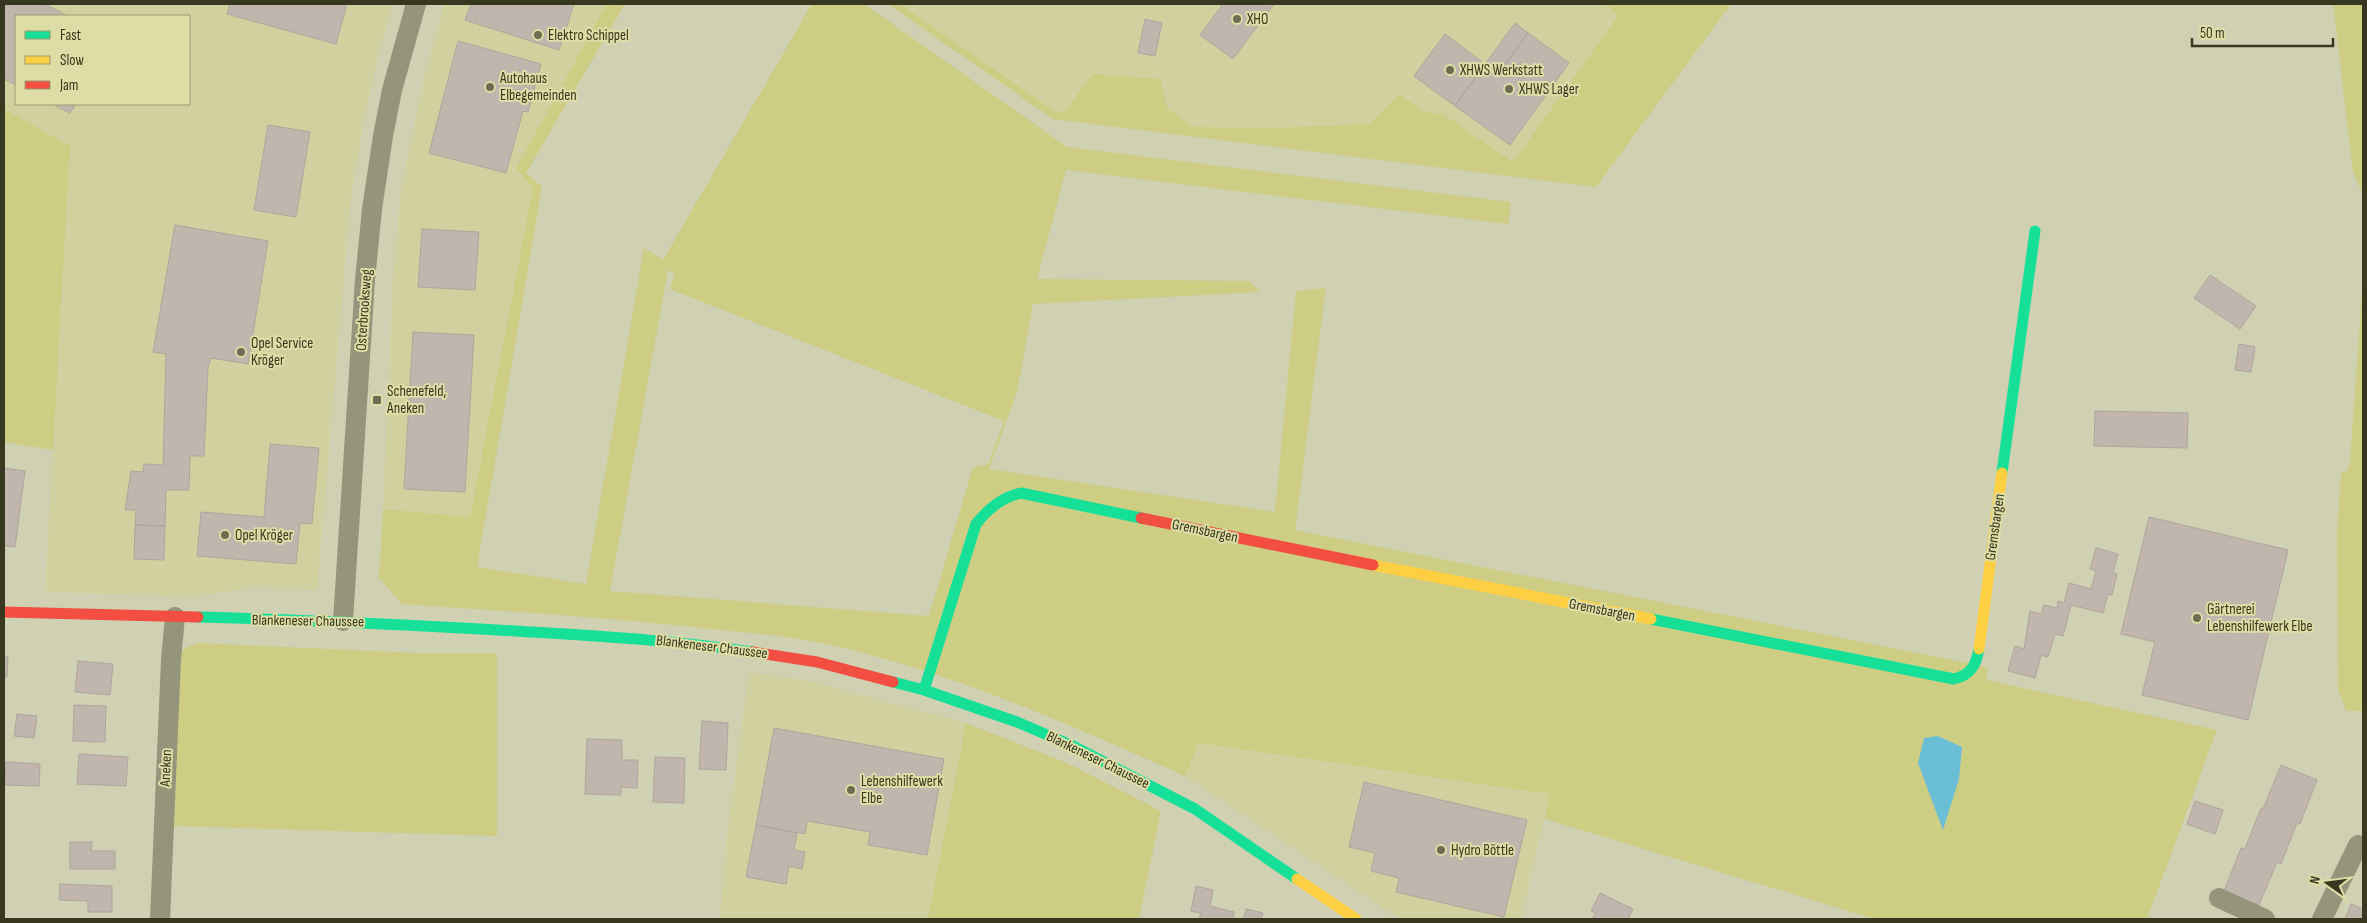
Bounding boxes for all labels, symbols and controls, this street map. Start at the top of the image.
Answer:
place label: XHO [1246,10,1268,29]
marker: XHO [1231,13,1243,25]
legend [15,15,190,105]
scale bar [2192,15,2333,47]
text: 50 m [2200,24,2225,43]
text: Fast [60,26,82,45]
place label: Elektro Schippel [548,26,629,45]
marker: Elektro Schippel [532,29,544,41]
text: Slow [60,51,84,70]
place label: XHWS Werkstatt [1459,61,1543,80]
marker: XHWS Werkstatt [1444,64,1456,76]
place label: Autohaus Elbegemeinden [499,69,577,105]
text: Jam [59,76,78,95]
place label: XHWS Lager [1518,80,1580,99]
marker: Autohaus Elbegemeinden [484,81,496,93]
marker: XHWS Lager [1503,83,1515,95]
street label: Osterbrooksweg [352,269,376,351]
place label: Opel Service Kröger [251,334,313,370]
marker: Opel Service Kröger [235,346,247,358]
place label: Schenefeld, Aneken [386,382,446,418]
marker: Schenefeld, Aneken [371,394,383,406]
street label: Gremsbargen [1981,493,2009,561]
street label: Gremsbargen [1170,515,1240,547]
place label: Opel Kröger [235,526,294,545]
marker: Opel Kröger [219,529,231,541]
street label: Gremsbargen [1567,594,1637,626]
place label: Gärtnerei Lebenshilfewerk Elbe [2207,600,2313,636]
street label: Blankeneser Chaussee [252,611,364,631]
marker: Gärtnerei Lebenshilfewerk Elbe [2191,612,2203,624]
street label: Blankeneser Chaussee [655,631,769,663]
street label: Blankeneser Chaussee [1043,727,1153,793]
street label: Aneken [156,749,176,788]
place label: Lebenshilfewerk Elbe [861,772,943,808]
marker: Lebenshilfewerk Elbe [845,784,857,796]
place label: Hydro Böttle [1451,841,1514,860]
marker: Hydro Böttle [1435,844,1447,856]
north arrow [2302,858,2352,908]
text: N [2306,874,2324,886]

